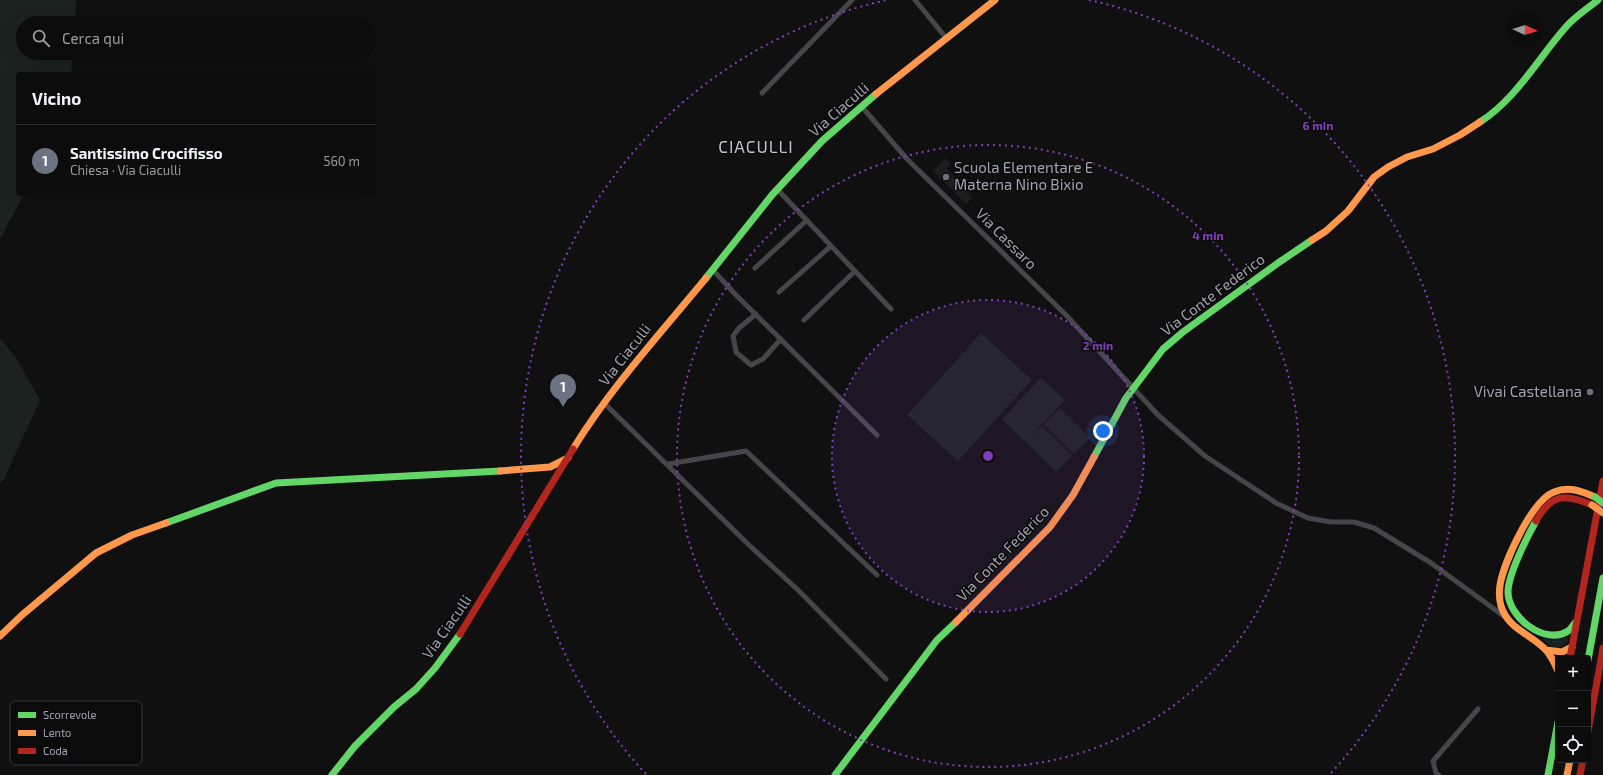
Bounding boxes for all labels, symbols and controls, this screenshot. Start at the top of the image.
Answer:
north arrow [1507,12,1543,48]
search box [16,16,376,60]
icon: search [30,27,52,49]
text: Cerca qui [62,29,124,47]
street label: Via Ciaculli [805,78,872,140]
text: Vicino [32,88,81,108]
text: 6 min [1303,118,1333,132]
district label: CIACULLI [718,136,794,156]
text: Santissimo Crocifisso [70,144,223,162]
text: 1 [42,153,48,169]
text: 560 m [323,153,360,169]
place label: Scuola Elementare E Materna Nino Bixio [954,158,1093,193]
text: Chiesa · Via Ciaculli [70,162,181,178]
marker: Scuola Elementare E Materna Nino Bixio [941,172,951,182]
street label: Via Cassaro [972,204,1041,273]
text: 4 min [1192,228,1224,242]
street label: Via Conte Federico [1157,249,1268,339]
street label: Via Ciaculli [595,320,654,389]
text: 2 min [1083,338,1113,352]
pin: 1 [550,374,576,407]
place label: Vivai Castellana [1474,382,1582,400]
marker: Vivai Castellana [1585,387,1595,397]
your location [1093,421,1113,441]
centre of rings [981,449,995,463]
street label: Via Conte Federico [952,502,1052,605]
street label: Via Ciaculli [418,591,475,662]
map controls [1555,655,1591,763]
button: + [1555,655,1591,691]
button: − [1555,691,1591,727]
legend [10,701,142,765]
text: Scorrevole [43,708,97,721]
text: Lento [43,726,71,739]
button: locate [1555,727,1591,763]
text: Coda [43,744,68,757]

